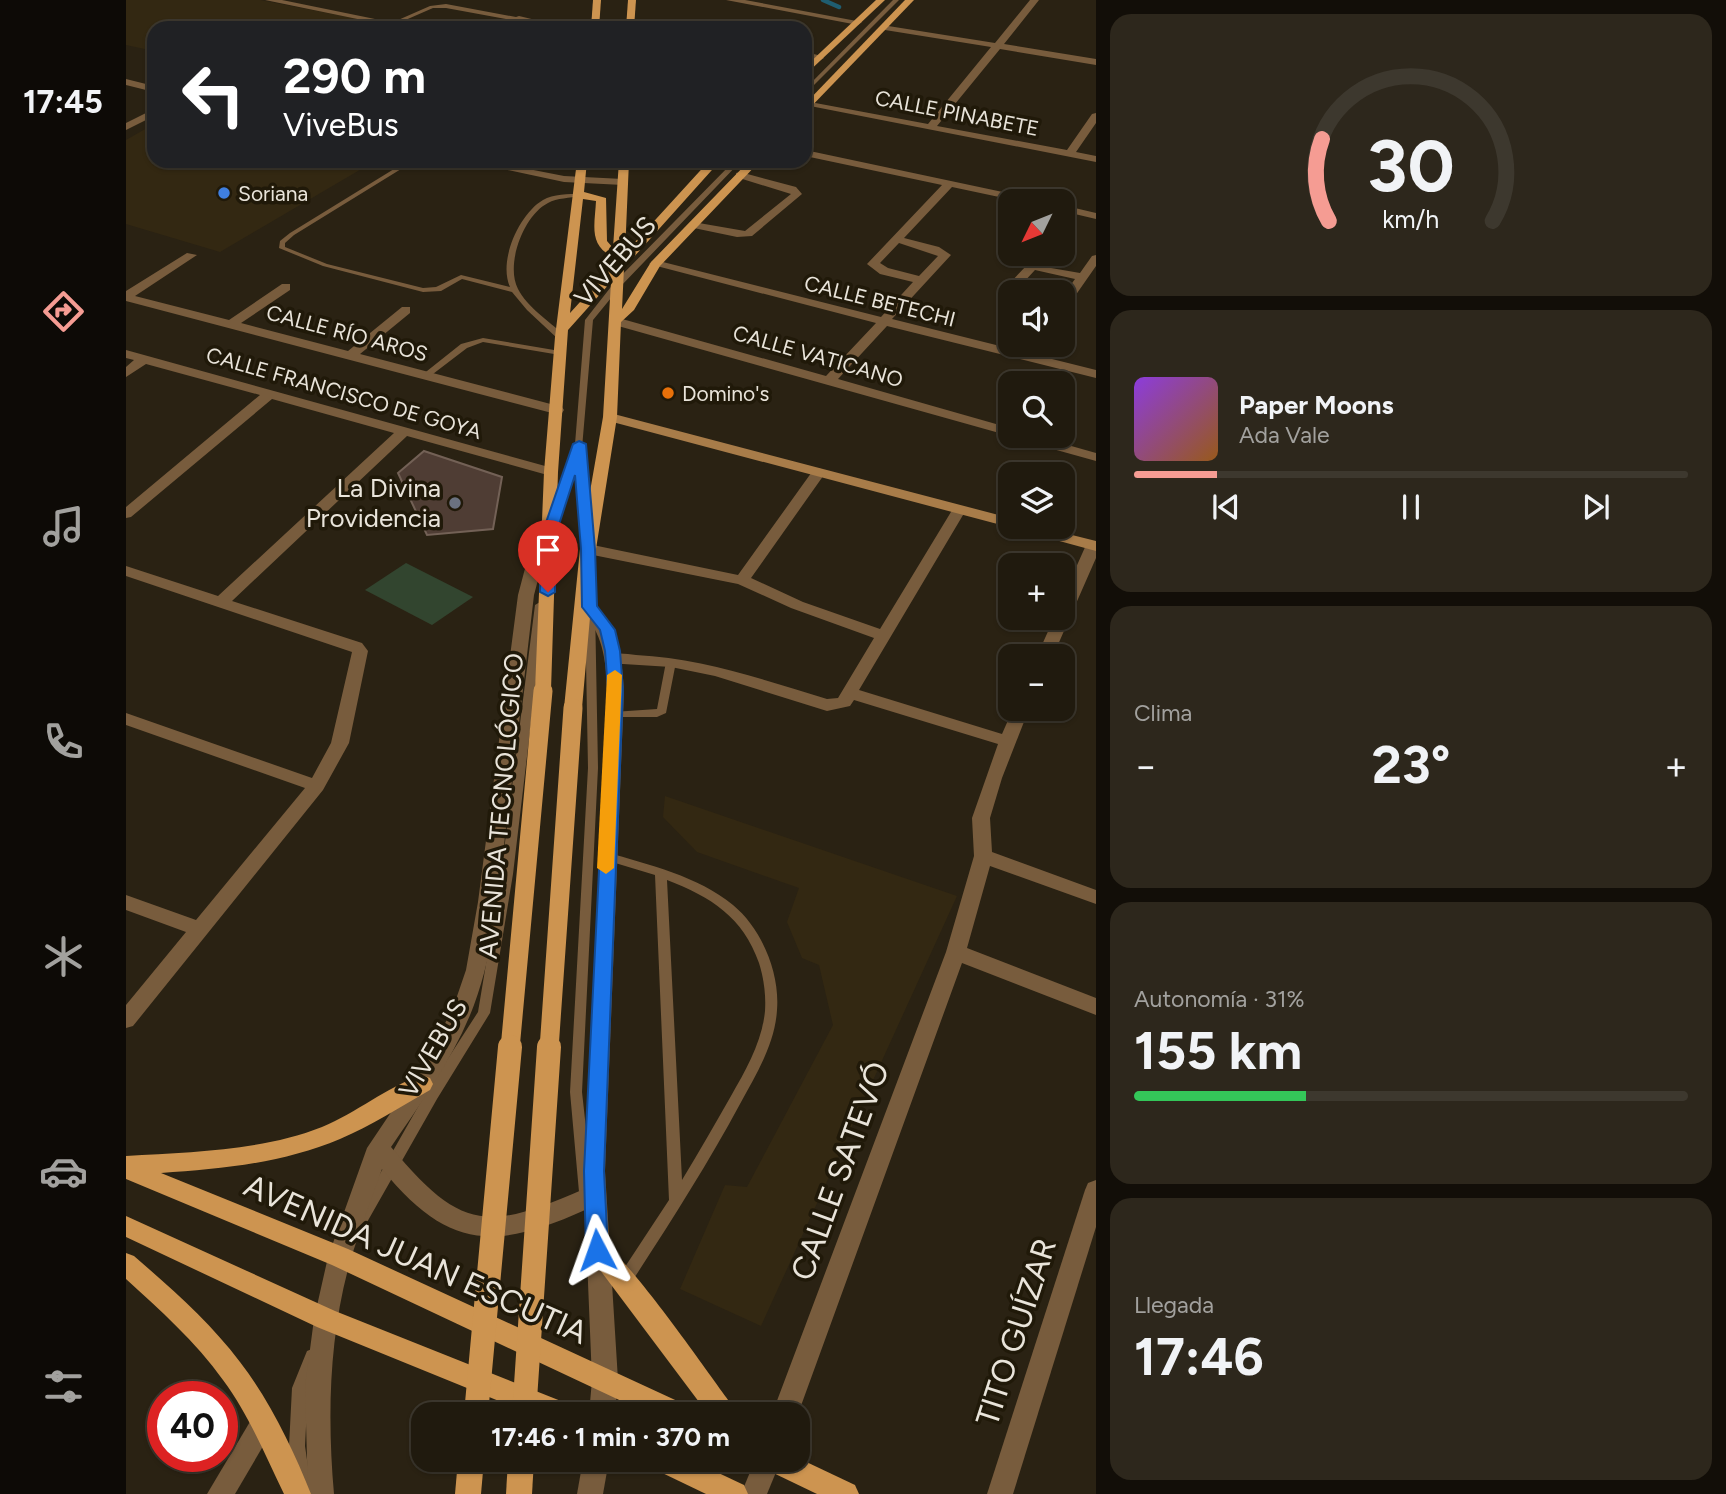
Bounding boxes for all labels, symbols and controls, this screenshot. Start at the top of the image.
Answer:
text: 290 m [283,46,426,105]
icon: left [168,49,259,140]
text: 17:45 [23,83,103,121]
street label: CALLE PINABETE [873,85,1041,141]
text: ViveBus [283,106,399,144]
text: 30 [1367,122,1455,209]
place label: Soriana [238,181,308,206]
marker: Soriana [216,185,232,201]
north arrow [998,189,1074,266]
map controls [998,189,1075,721]
text: km/h [1382,204,1440,234]
street label: VIVEBUS [567,209,663,313]
street label: CALLE BETECHI [802,270,958,332]
button: sound [998,280,1075,357]
icon: directions [39,287,88,336]
street label: CALLE RÍO AROS [264,299,430,367]
street label: CALLE VATICANO [730,320,906,392]
street label: CALLE FRANCISCO DE GOYA [203,342,485,444]
button: search [998,371,1075,448]
place label: Domino's [682,381,769,406]
marker: Domino's [660,385,676,401]
text: Paper Moons [1239,389,1394,421]
text: Ada Vale [1239,421,1330,449]
button: layers [998,462,1075,539]
place label: La Divina Providencia [306,472,441,534]
icon: previous [1207,488,1245,526]
icon: pause [1392,488,1430,526]
icon: next [1577,488,1615,526]
marker: La Divina Providencia [447,495,463,511]
icon: music [39,502,88,551]
pin [518,520,578,592]
icon: arrive [529,531,567,569]
button: + [998,553,1075,630]
button: − [998,644,1075,721]
street label: AVENIDA TECNOLÓGICO [472,652,530,960]
text: Clima [1134,699,1192,727]
icon: phone [39,717,88,766]
text: 23° [1372,734,1450,796]
text: − [1134,743,1158,789]
text: + [1664,743,1688,789]
icon: climate [39,932,88,981]
text: Autonomía · 31% [1134,985,1305,1013]
street label: VIVEBUS [392,993,474,1103]
text: 155 km [1134,1020,1302,1082]
street label: CALLE SATEVÓ [783,1057,897,1285]
icon: car [39,1147,88,1196]
street label: AVENIDA JUAN ESCUTIA [238,1166,594,1352]
position arrow [560,1213,634,1287]
street label: TITO GUÍZAR [968,1234,1064,1430]
text: Llegada [1134,1291,1214,1319]
text: 17:46 [1134,1326,1264,1388]
icon: filters [39,1362,88,1411]
speed limit sign: 40 [147,1381,238,1472]
text: 17:46 · 1 min · 370 m [491,1421,730,1453]

